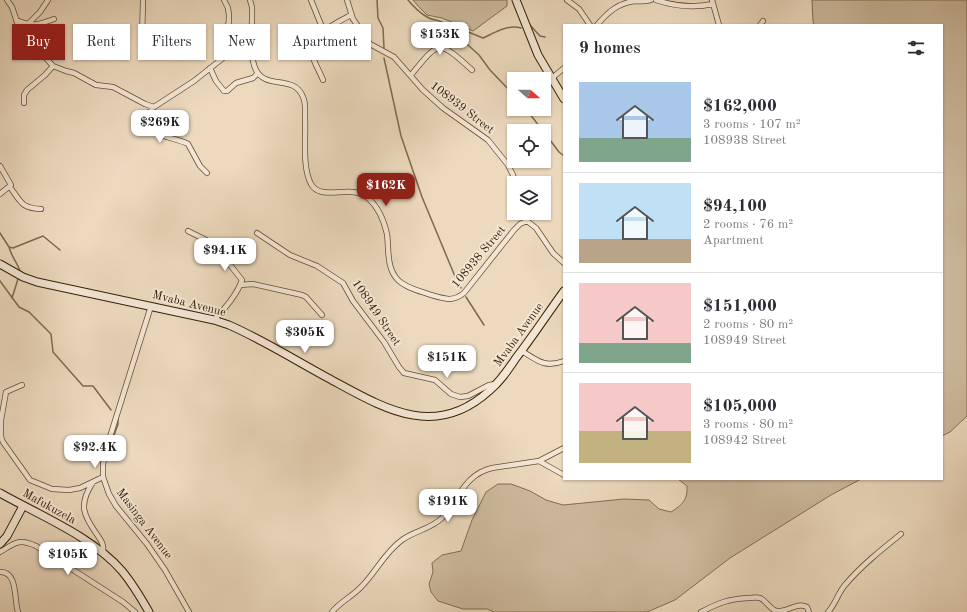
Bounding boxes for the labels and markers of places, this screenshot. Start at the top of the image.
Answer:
pin: $153K [412,22,468,56]
pin: $269K [132,110,188,144]
pin: $162K [358,173,414,207]
pin: $94.1K [192,238,258,272]
pin: $305K [277,320,333,354]
pin: $151K [419,345,475,379]
pin: $92.4K [62,435,128,469]
pin: $191K [420,489,476,523]
pin: $105K [40,542,96,576]

